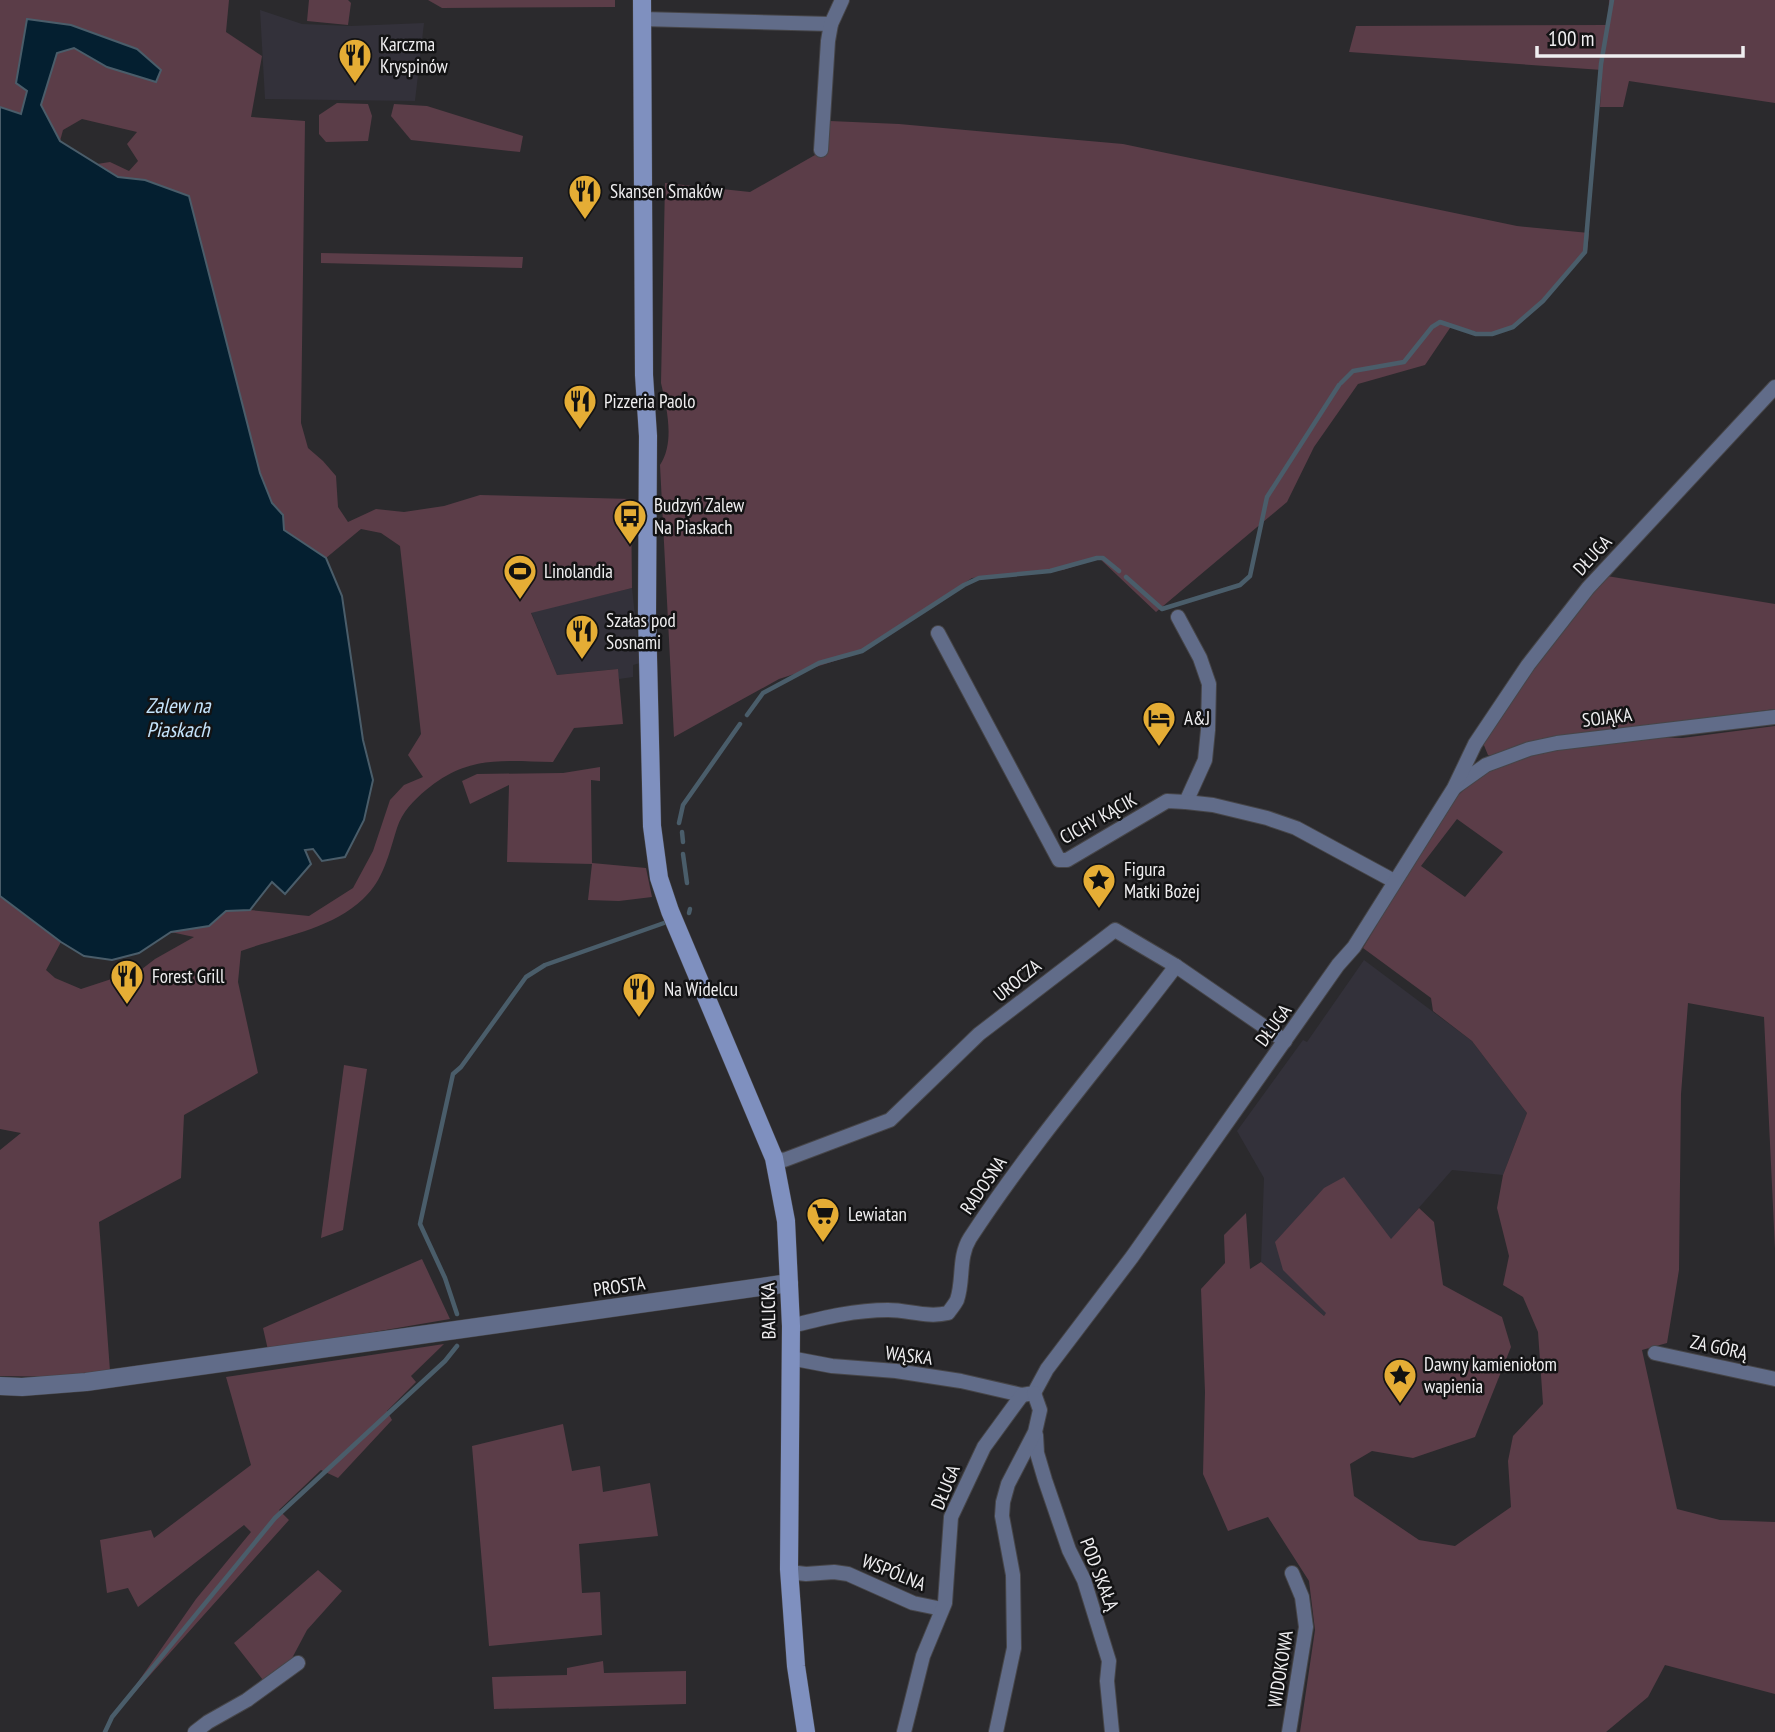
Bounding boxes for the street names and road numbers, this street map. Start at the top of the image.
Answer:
street label: DŁUGA [1567,530,1617,580]
street label: SOJĄKA [1581,702,1633,732]
street label: CICHY KĄCIK [1055,787,1141,849]
street label: UROCZA [988,954,1046,1006]
street label: DŁUGA [1250,999,1296,1051]
street label: RADOSNA [954,1151,1012,1219]
street label: PROSTA [592,1270,647,1302]
street label: BALICKA [756,1282,780,1340]
street label: ZA GÓRĄ [1688,1329,1751,1365]
street label: WĄSKA [884,1340,934,1370]
street label: DŁUGA [925,1461,965,1513]
street label: POD SKAŁĄ [1075,1534,1125,1615]
street label: WSPÓLNA [859,1548,929,1596]
street label: WIDOKOWA [1262,1629,1298,1709]

